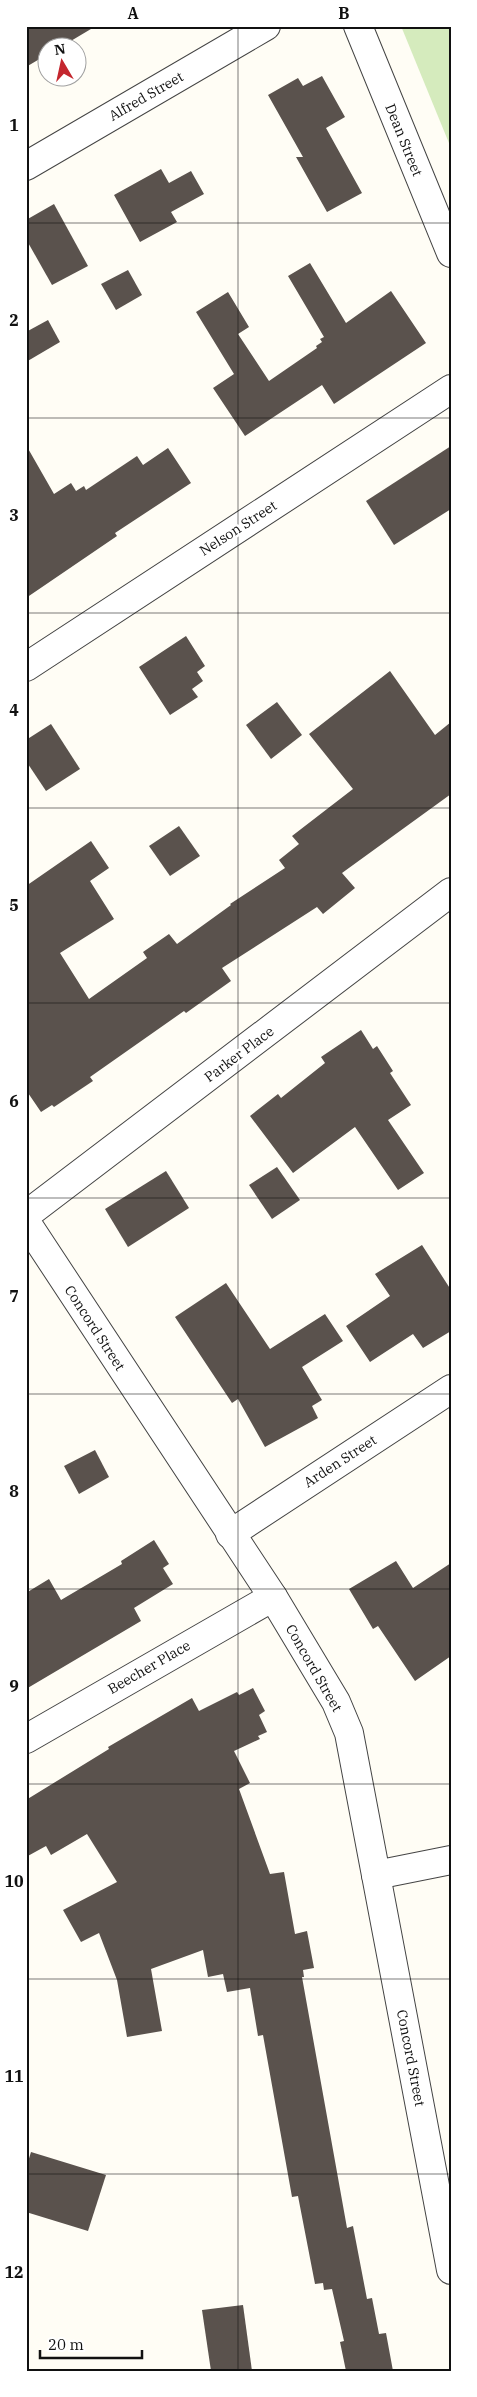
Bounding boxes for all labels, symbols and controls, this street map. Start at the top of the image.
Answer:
text: A [127,3,139,23]
text: B [338,3,350,23]
north arrow [38,38,88,88]
text: N [53,39,67,59]
street label: Alfred Street [105,67,187,125]
street label: Dean Street [381,101,427,179]
text: 1 [9,115,19,135]
text: 2 [9,310,19,330]
street label: Nelson Street [196,496,280,560]
text: 3 [9,505,19,525]
text: 4 [9,700,19,720]
text: 5 [9,895,19,915]
street label: Parker Place [201,1022,277,1086]
text: 6 [9,1091,19,1111]
street label: Concord Street [61,1282,129,1374]
text: 7 [9,1286,19,1306]
street label: Arden Street [300,1431,380,1491]
text: 8 [9,1481,19,1501]
street label: Concord Street [282,1621,346,1715]
street label: Beecher Place [104,1636,194,1698]
text: 9 [9,1676,19,1696]
text: 10 [4,1871,24,1891]
street label: Concord Street [393,2008,429,2108]
text: 11 [4,2066,24,2086]
text: 12 [4,2262,24,2282]
scale bar [40,2327,142,2359]
text: 20 m [48,2335,84,2354]

